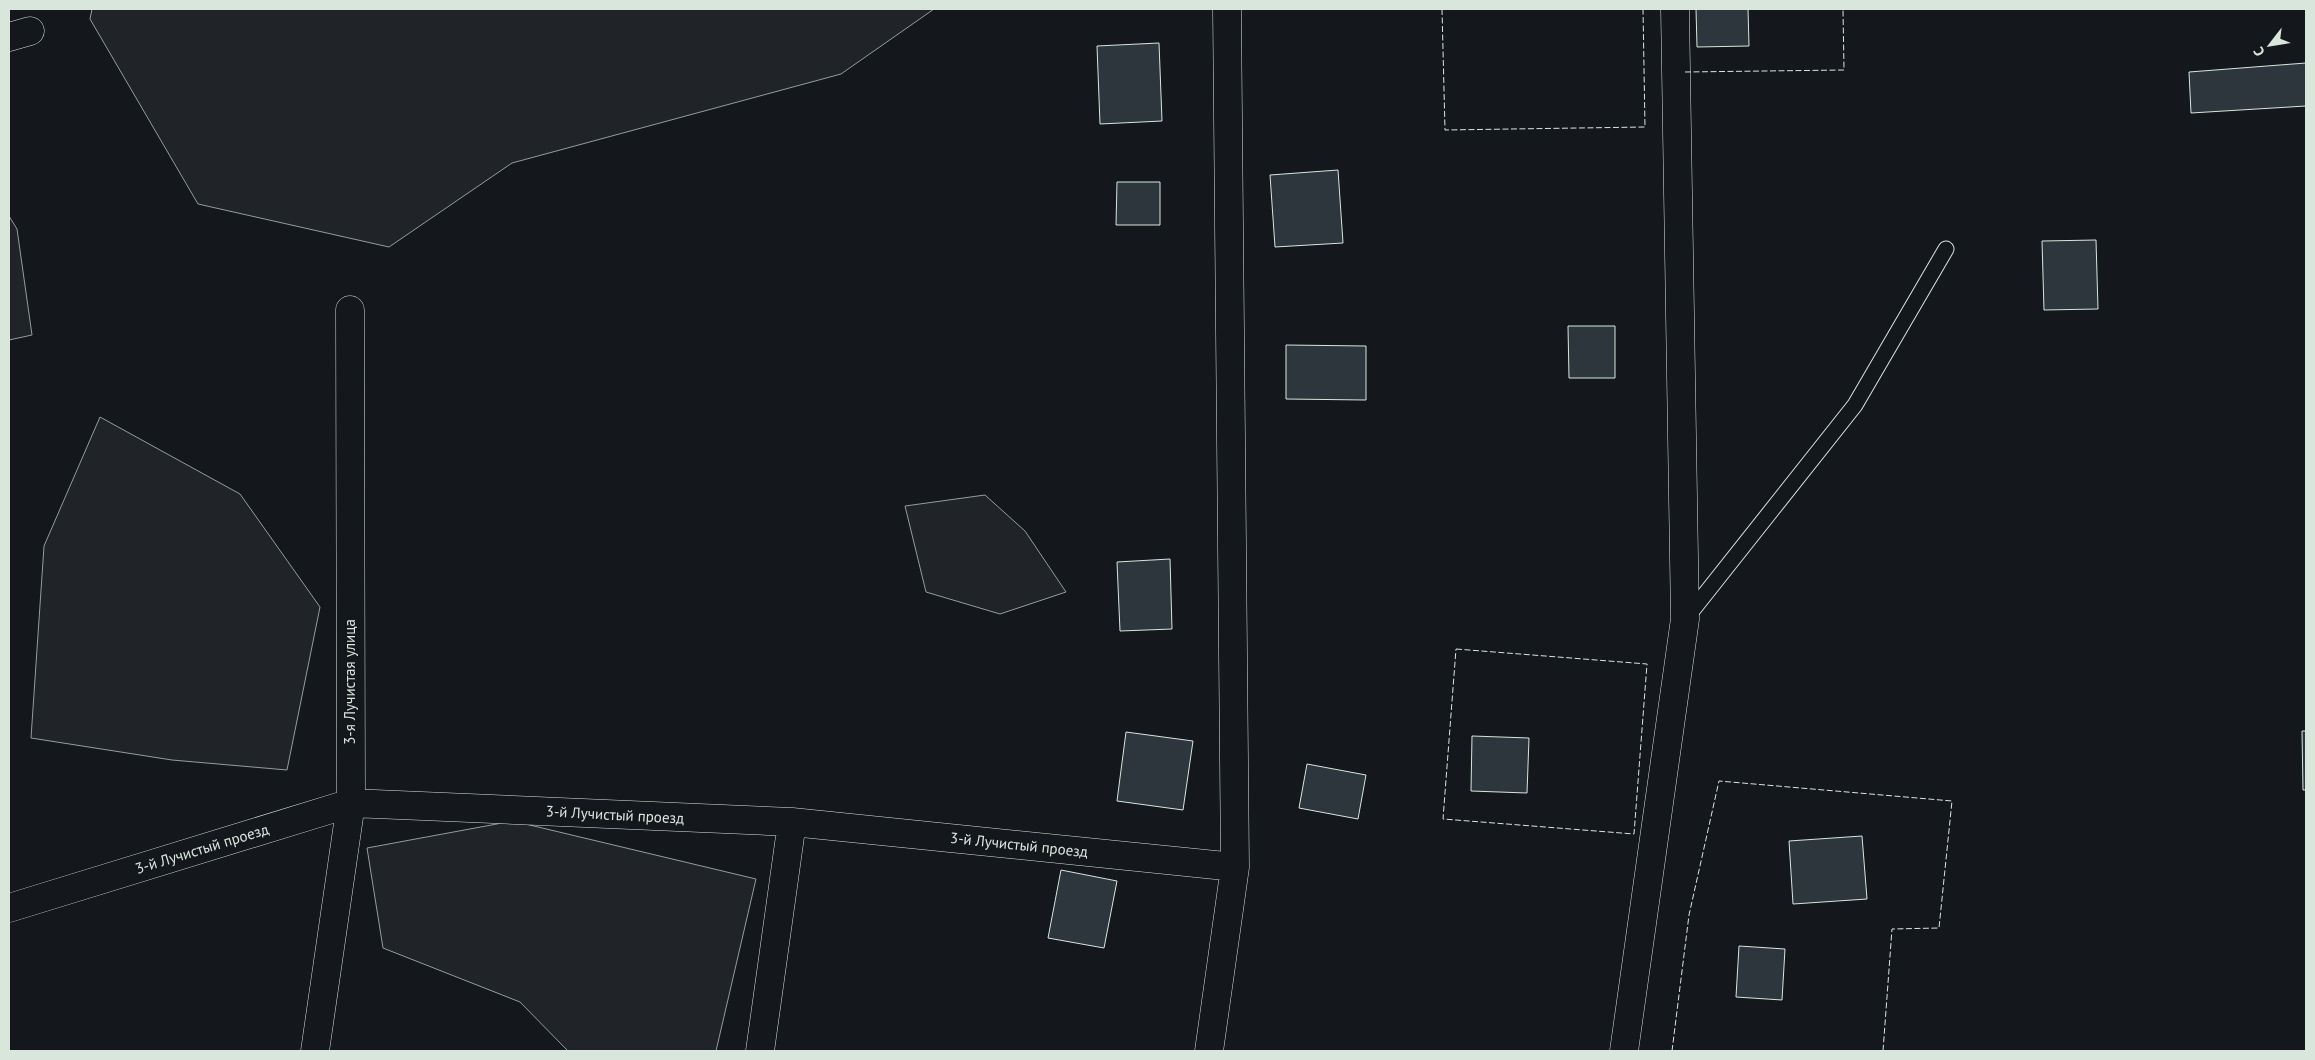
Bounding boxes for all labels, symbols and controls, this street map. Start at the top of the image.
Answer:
north arrow [2245,20,2295,70]
text: С [2249,44,2269,60]
street label: 3-я Лучистая улица [340,619,359,745]
street label: 3-й Лучистый проезд [545,801,685,828]
street label: 3-й Лучистый проезд [133,819,271,878]
street label: 3-й Лучистый проезд [949,828,1089,861]

